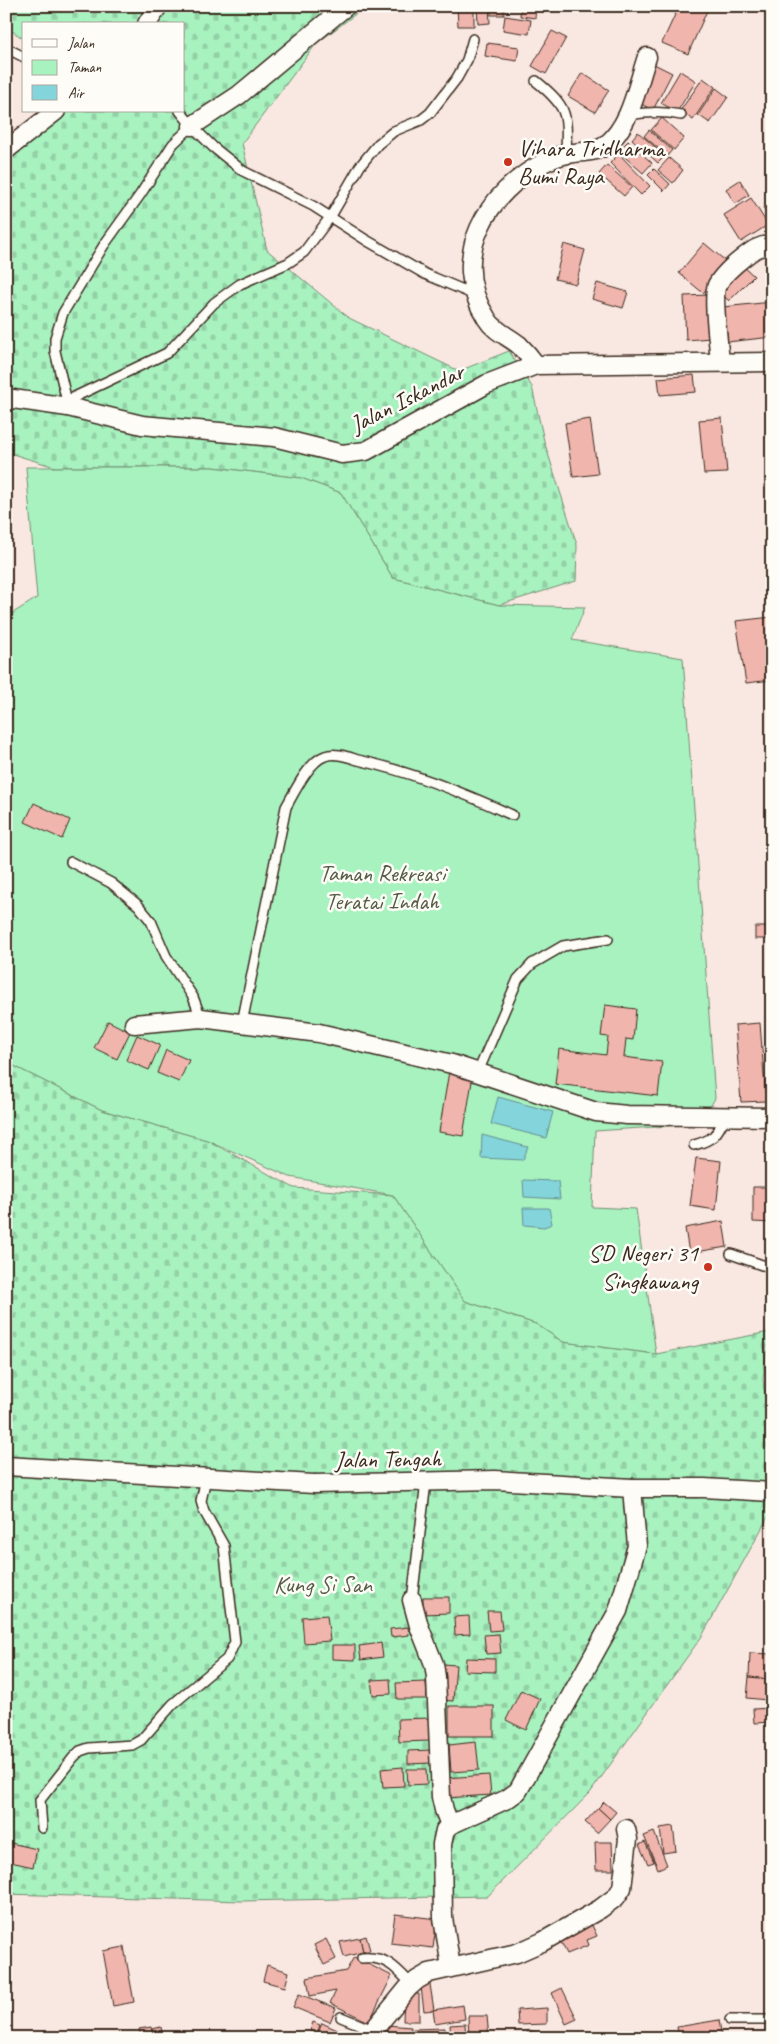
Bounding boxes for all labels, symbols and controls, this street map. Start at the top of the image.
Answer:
legend [22,22,185,112]
text: Jalan [67,34,95,53]
text: Taman [68,58,101,77]
text: Air [68,84,85,103]
place label: Vihara Tridharma Bumi Raya [518,133,666,191]
marker: Vihara Tridharma Bumi Raya [502,156,514,168]
street label: Jalan Iskandar [344,356,471,440]
park label: Taman Rekreasi Teratai Indah [319,858,449,916]
place label: SD Negeri 31 Singkawang [588,1238,699,1296]
marker: SD Negeri 31 Singkawang [702,1261,714,1273]
street label: Jalan Tengah [334,1443,442,1475]
park label: Kung Si San [274,1569,373,1599]

